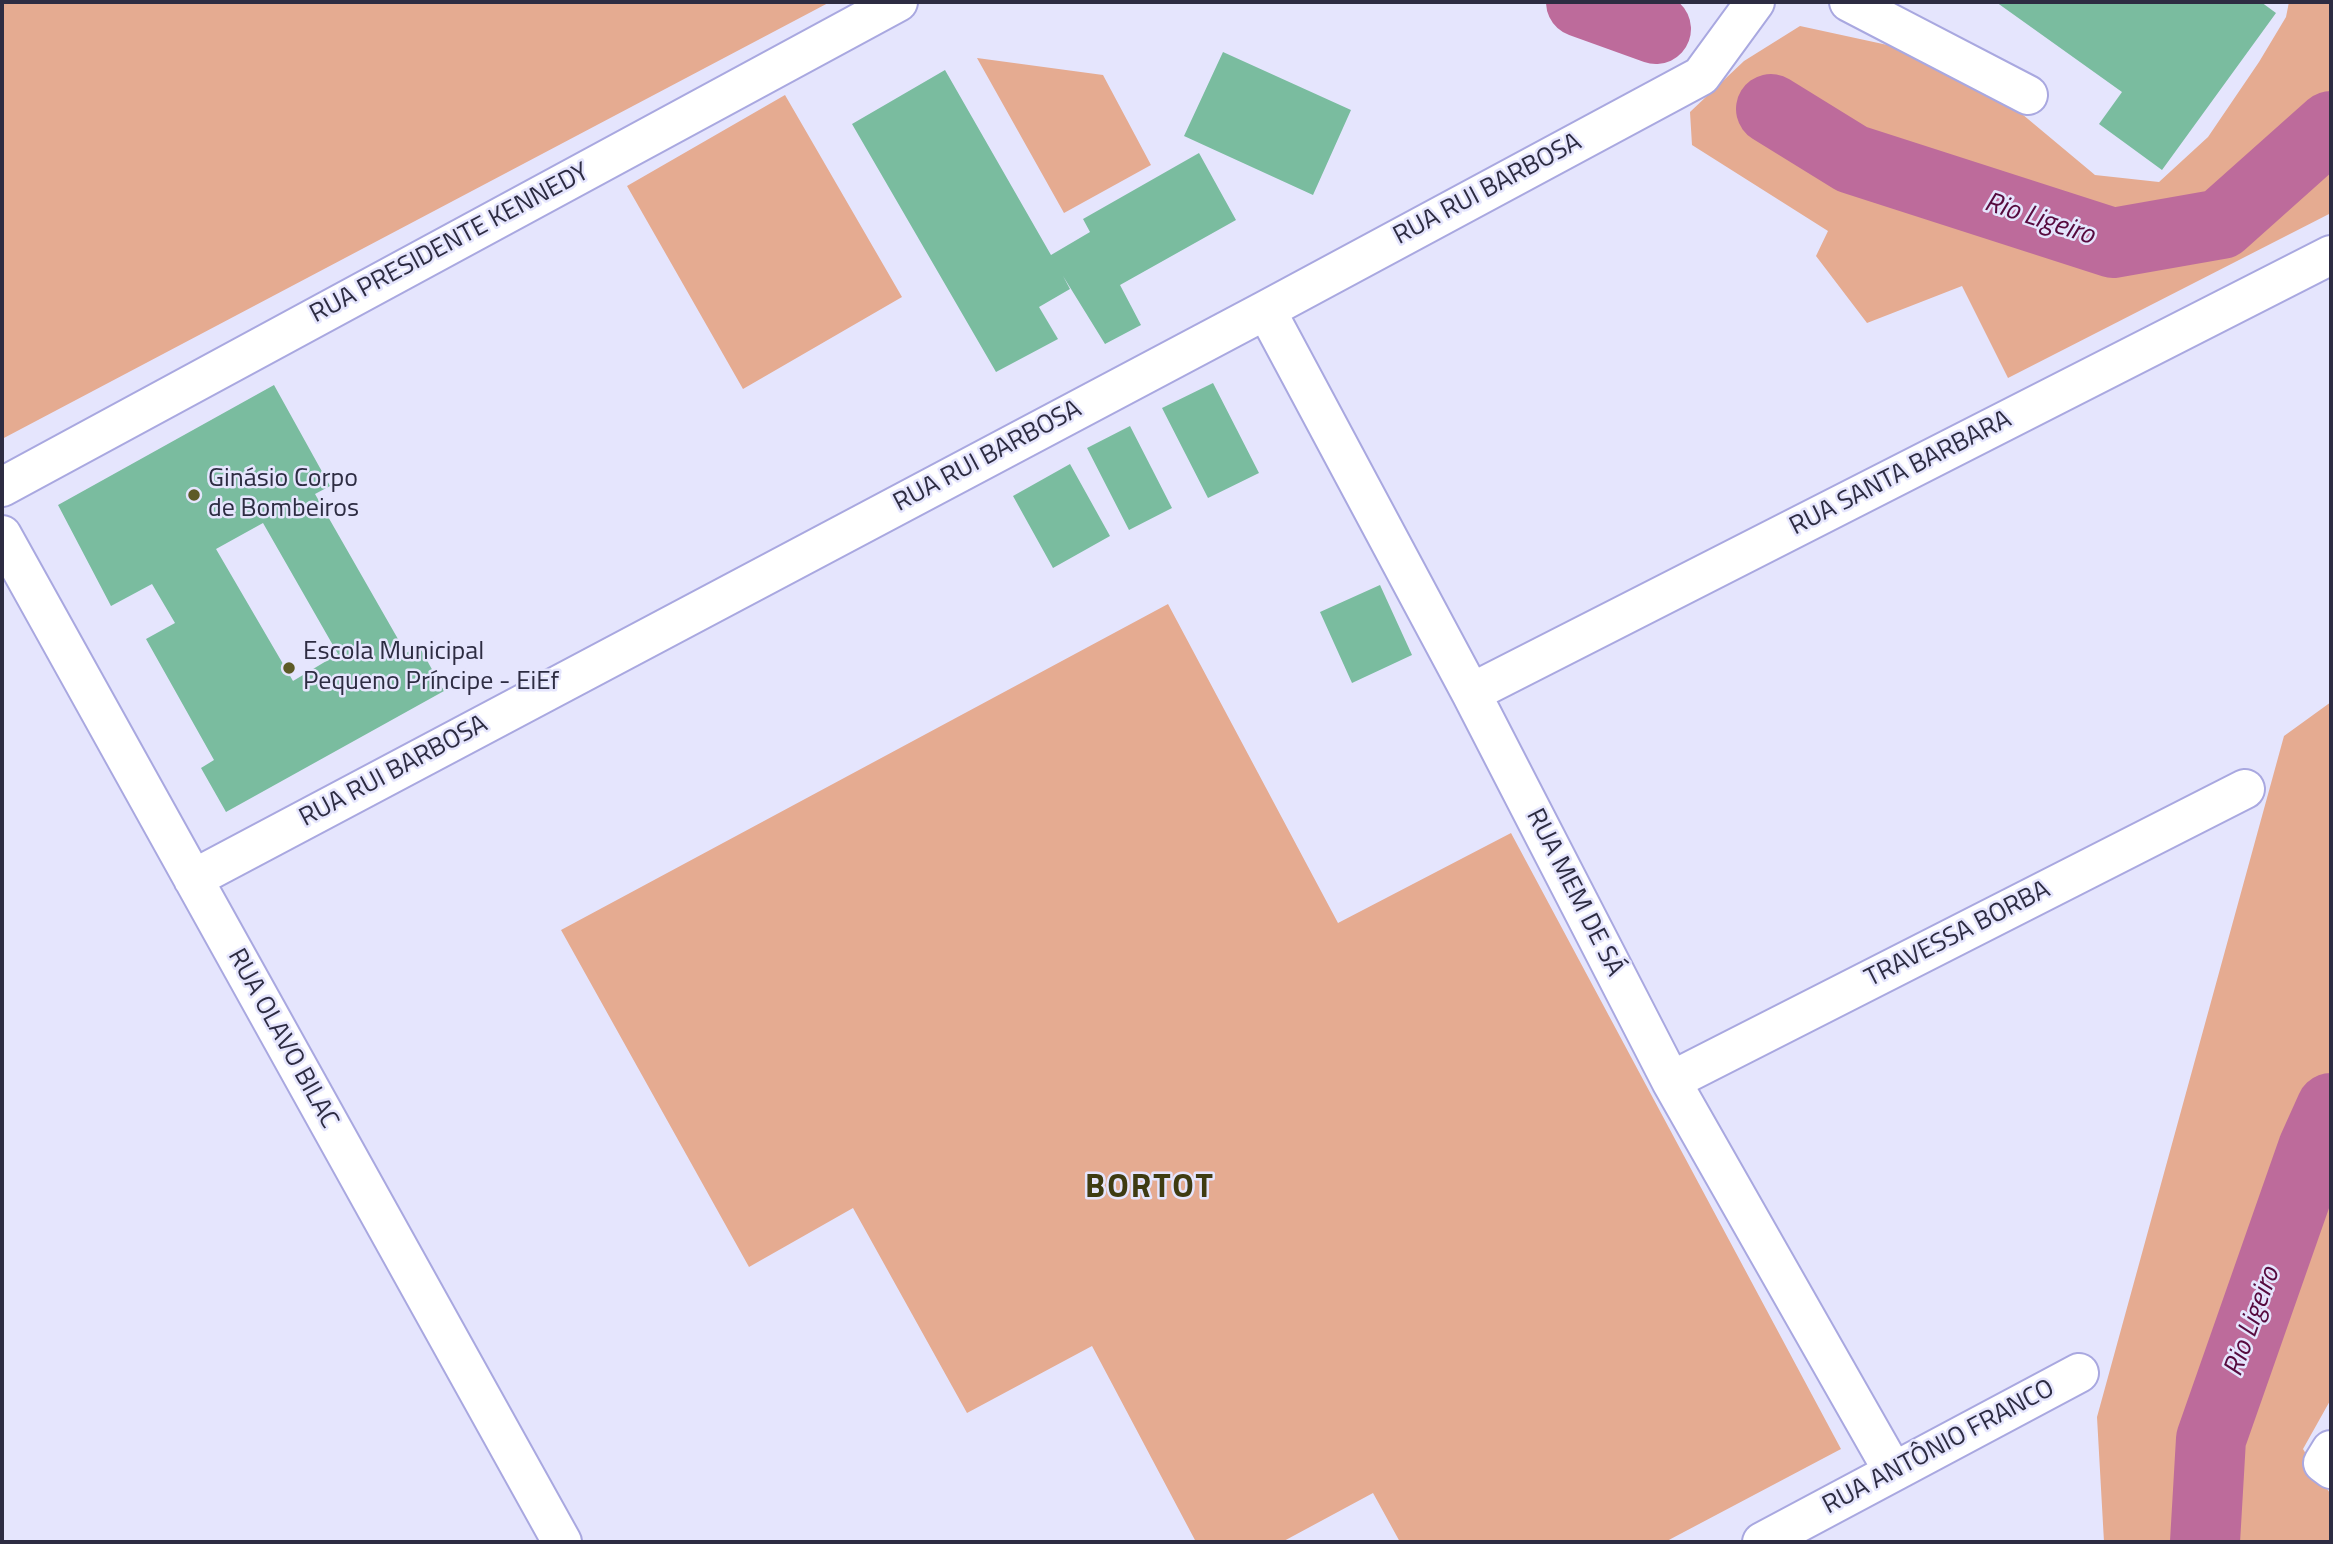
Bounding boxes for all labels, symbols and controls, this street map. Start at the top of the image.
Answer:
street label: RUA RUI BARBOSA [1389,127,1587,253]
street label: RUA PRESIDENTE KENNEDY [305,157,595,331]
water label: Rio Ligeiro [1980,186,2098,254]
street label: RUA RUI BARBOSA [889,394,1087,520]
street label: RUA SANTA BARBARA [1785,405,2017,543]
place label: Ginásio Corpo de Bombeiros [208,464,359,526]
marker: Ginásio Corpo de Bombeiros [186,487,202,503]
place label: Escola Municipal Pequeno Príncipe - EiEf [303,637,559,698]
marker: Escola Municipal Pequeno Príncipe - EiEf [281,660,297,676]
street label: RUA RUI BARBOSA [295,709,493,835]
street label: RUA MEM DE SÁ [1518,804,1630,982]
street label: TRAVESSA BORBA [1860,875,2056,995]
street label: RUA OLAVO BILAC [220,944,344,1134]
district label: BORTOT [1086,1169,1214,1209]
water label: Rio Ligeiro [2218,1263,2288,1381]
street label: RUA ANTÔNIO FRANCO [1818,1374,2060,1522]

